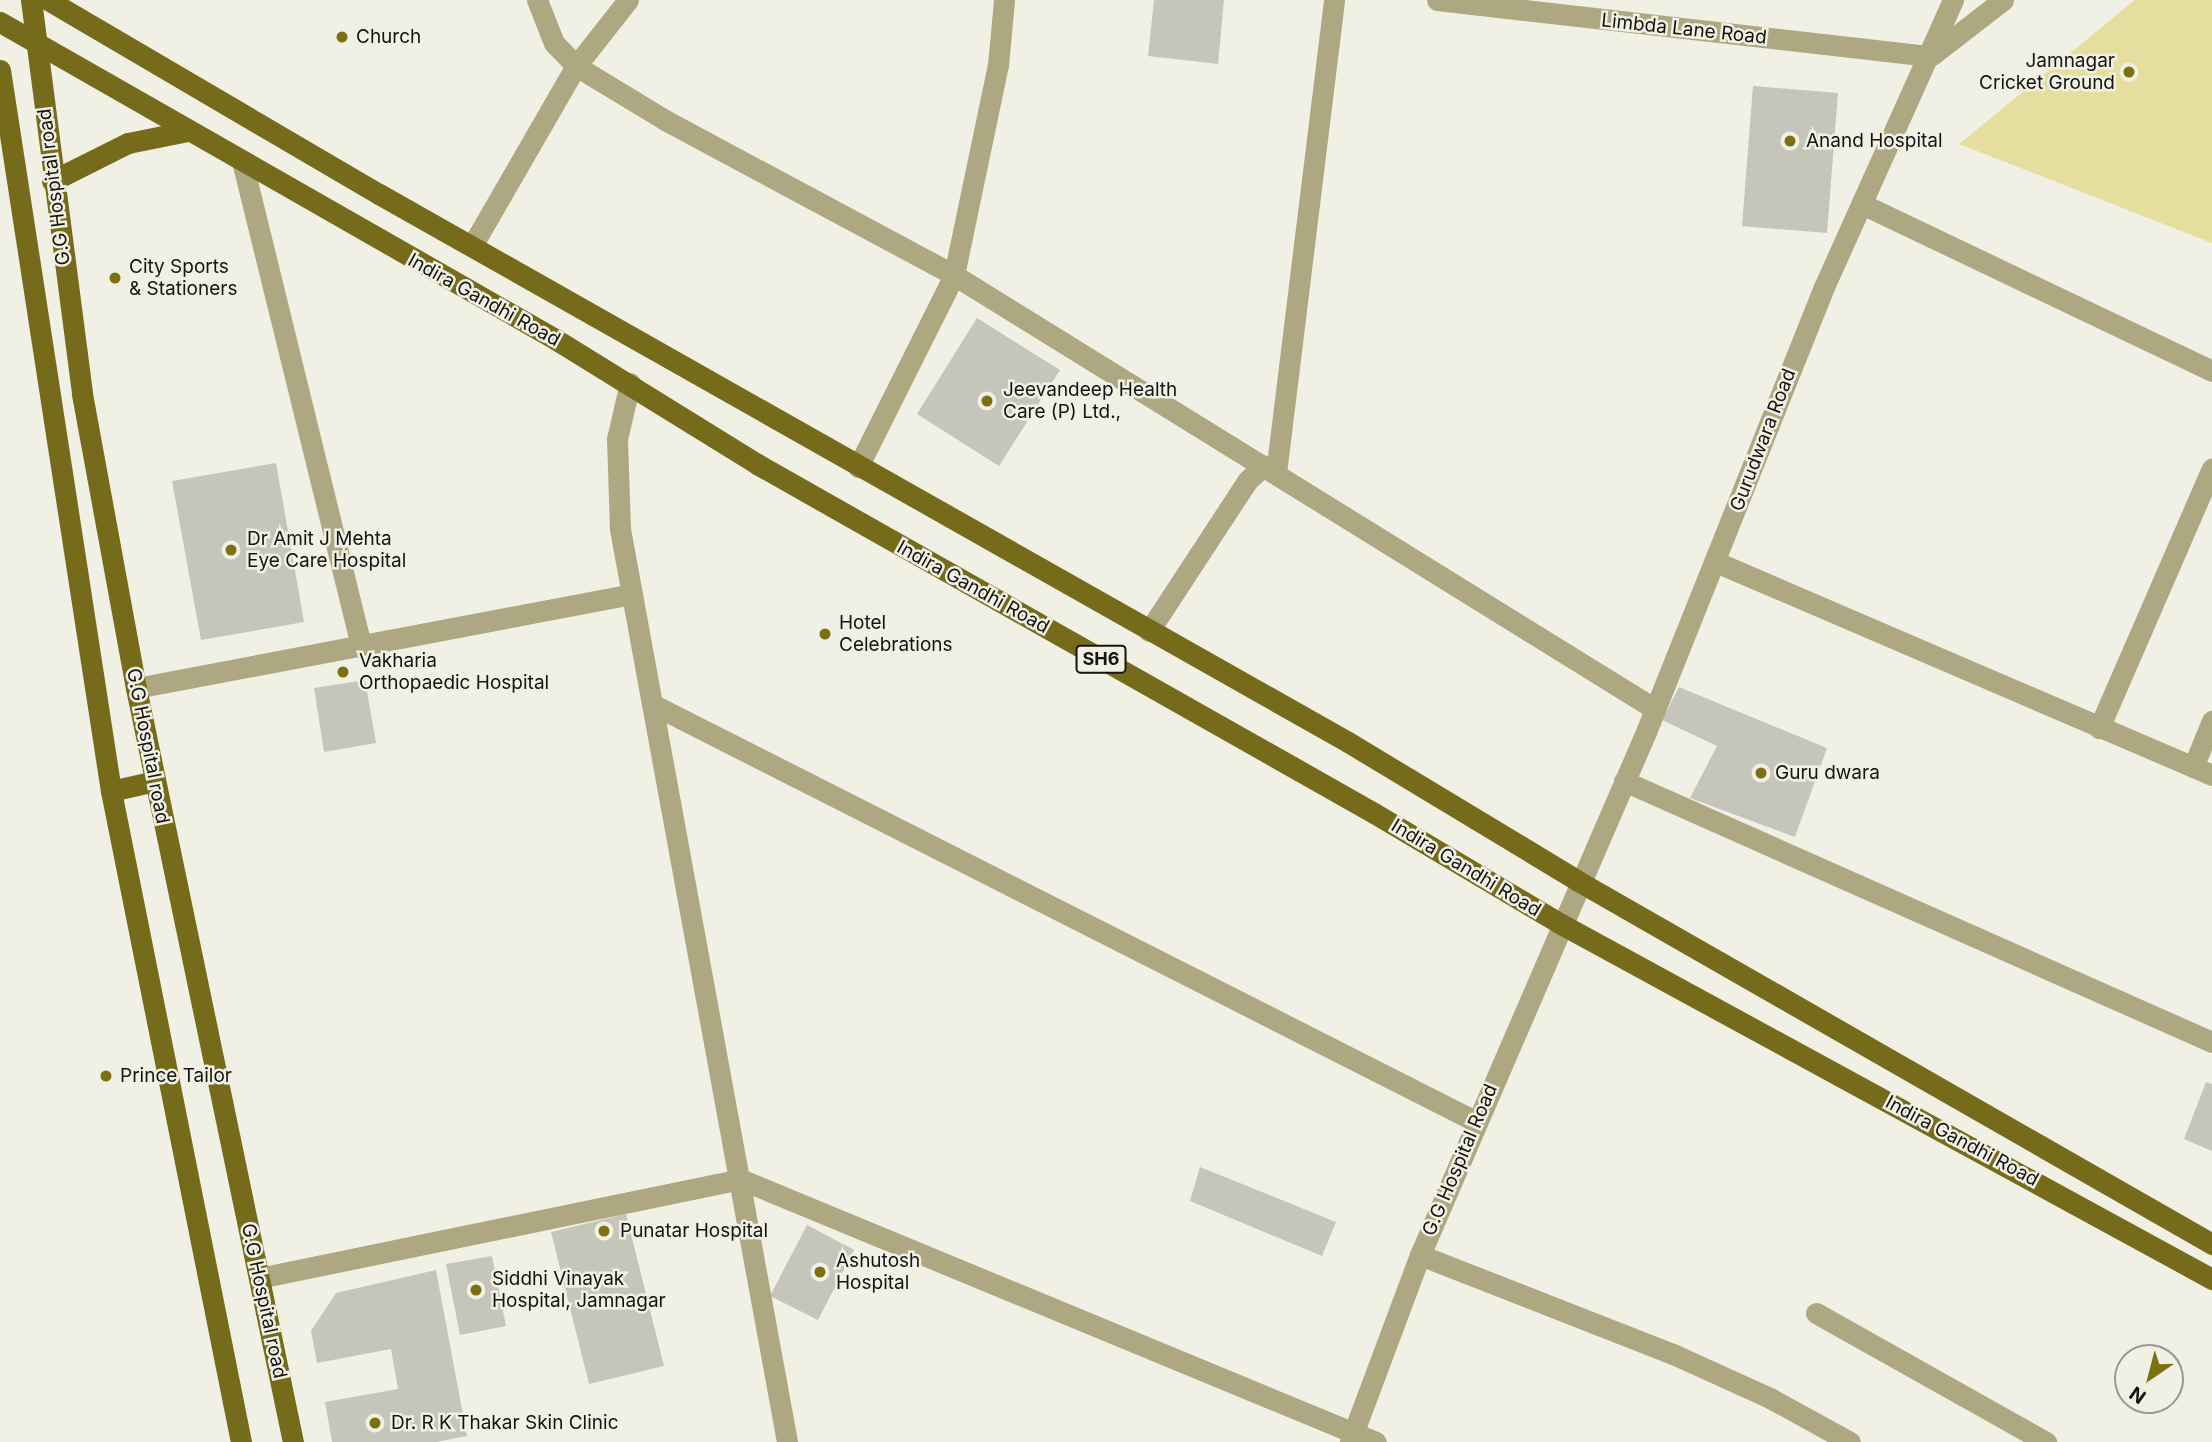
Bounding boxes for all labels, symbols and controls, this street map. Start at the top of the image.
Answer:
street label: Limbda Lane Road [1600,9,1768,49]
place label: Church [356,26,421,48]
marker: Church [334,29,350,45]
place label: Jamnagar Cricket Ground [1979,50,2115,94]
marker: Jamnagar Cricket Ground [2121,64,2137,80]
street label: G.G Hospital road [33,107,75,267]
place label: Anand Hospital [1806,130,1943,152]
marker: Anand Hospital [1780,131,1800,151]
street label: Indira Gandhi Road [404,249,564,351]
place label: City Sports & Stationers [129,256,237,300]
marker: City Sports & Stationers [107,270,123,286]
street label: Gurudwara Road [1725,366,1801,514]
place label: Jeevandeep Health Care (P) Ltd., [1003,379,1177,423]
marker: Jeevandeep Health Care (P) Ltd., [977,391,997,411]
place label: Dr Amit J Mehta Eye Care Hospital [247,528,406,572]
street label: Indira Gandhi Road [893,536,1053,638]
marker: Dr Amit J Mehta Eye Care Hospital [221,540,241,560]
place label: Hotel Celebrations [839,612,953,656]
marker: Hotel Celebrations [817,626,833,642]
road number: SH6 [1075,644,1127,674]
place label: Vakharia Orthopaedic Hospital [359,650,549,694]
marker: Vakharia Orthopaedic Hospital [333,662,353,682]
street label: G.G Hospital road [122,666,174,826]
place label: Guru dwara [1775,762,1880,784]
marker: Guru dwara [1753,765,1769,781]
street label: Indira Gandhi Road [1387,814,1545,922]
place label: Prince Tailor [120,1065,232,1087]
marker: Prince Tailor [98,1068,114,1084]
street label: G.G Hospital Road [1418,1081,1502,1239]
street label: Indira Gandhi Road [1881,1091,2043,1191]
place label: Punatar Hospital [620,1220,768,1242]
street label: G.G Hospital road [236,1221,292,1381]
marker: Punatar Hospital [594,1221,614,1241]
place label: Ashutosh Hospital [836,1250,920,1294]
marker: Ashutosh Hospital [810,1262,830,1282]
place label: Siddhi Vinayak Hospital, Jamnagar [492,1268,666,1312]
marker: Siddhi Vinayak Hospital, Jamnagar [466,1280,486,1300]
north arrow [2114,1344,2184,1414]
text: N [2125,1381,2150,1409]
place label: Dr. R K Thakar Skin Clinic [391,1412,618,1434]
marker: Dr. R K Thakar Skin Clinic [365,1413,385,1433]

